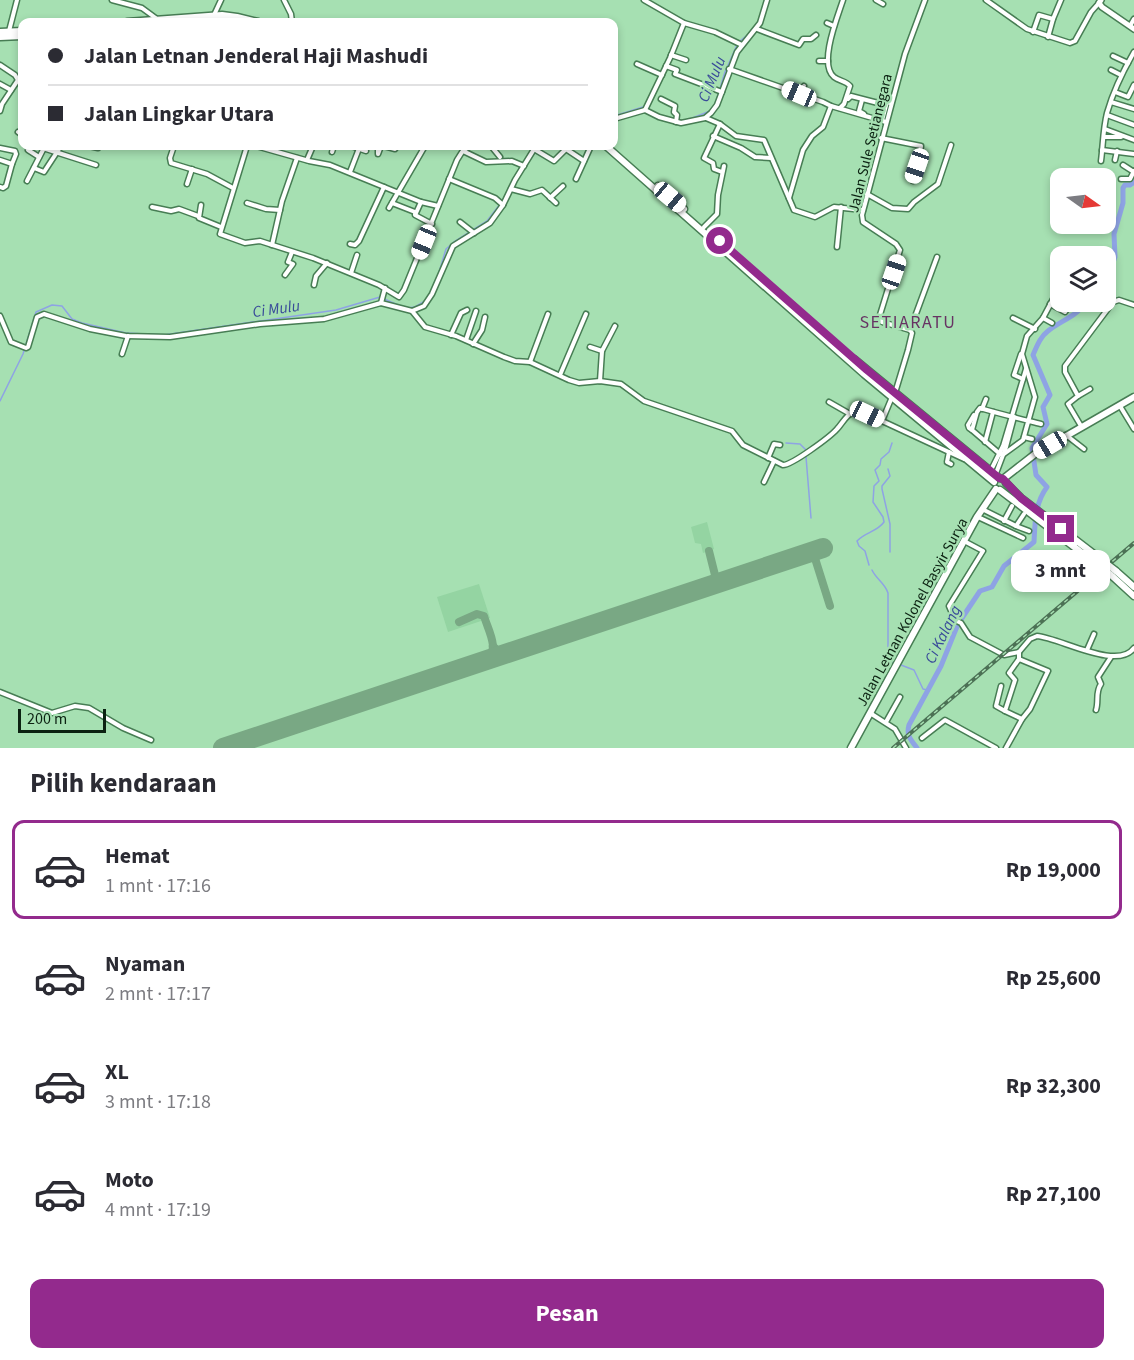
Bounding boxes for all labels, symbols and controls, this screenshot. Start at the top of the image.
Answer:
text: Jalan Letnan Jenderal Haji Mashudi [84,40,428,72]
water label: Ci Mulu [692,53,731,106]
street label: Jalan Sule Setianegara [843,72,898,215]
car [779,79,819,109]
text: Jalan Lingkar Utara [84,98,274,130]
car [903,146,931,186]
north arrow [1050,168,1116,234]
map controls [1050,168,1116,312]
car [650,179,690,215]
car [409,222,439,262]
route start [706,227,733,254]
button: layers [1050,246,1116,312]
car [880,252,908,292]
water label: Ci Mulu [251,295,301,323]
district label: SETIARATU [860,310,956,335]
car [847,398,887,430]
car [1030,428,1070,462]
street label: Jalan Letnan Kolonel Basyir Surya [852,514,973,710]
route end [1047,515,1074,542]
callout: 3 mnt [1012,550,1110,592]
text: 3 mnt [1035,557,1086,585]
water label: Ci Kalang [919,602,966,667]
scale bar [18,706,106,734]
text: 200 m [27,708,67,730]
text: Pilih kendaraan [30,764,217,803]
text: Hemat [105,840,170,872]
icon: car [33,843,87,897]
text: Rp 19,000 [1006,854,1101,886]
text: 1 mnt · 17:16 [105,872,211,900]
text: Nyaman [105,948,185,980]
icon: car [33,951,87,1005]
text: Rp 25,600 [1006,962,1101,994]
text: 2 mnt · 17:17 [105,980,211,1008]
text: XL [105,1056,129,1088]
icon: car [33,1059,87,1113]
text: Rp 32,300 [1006,1070,1101,1102]
text: 3 mnt · 17:18 [105,1088,211,1116]
text: Moto [105,1164,154,1196]
icon: car [33,1167,87,1221]
text: Rp 27,100 [1006,1178,1101,1210]
text: 4 mnt · 17:19 [105,1196,211,1224]
button: Pesan [30,1279,1104,1348]

